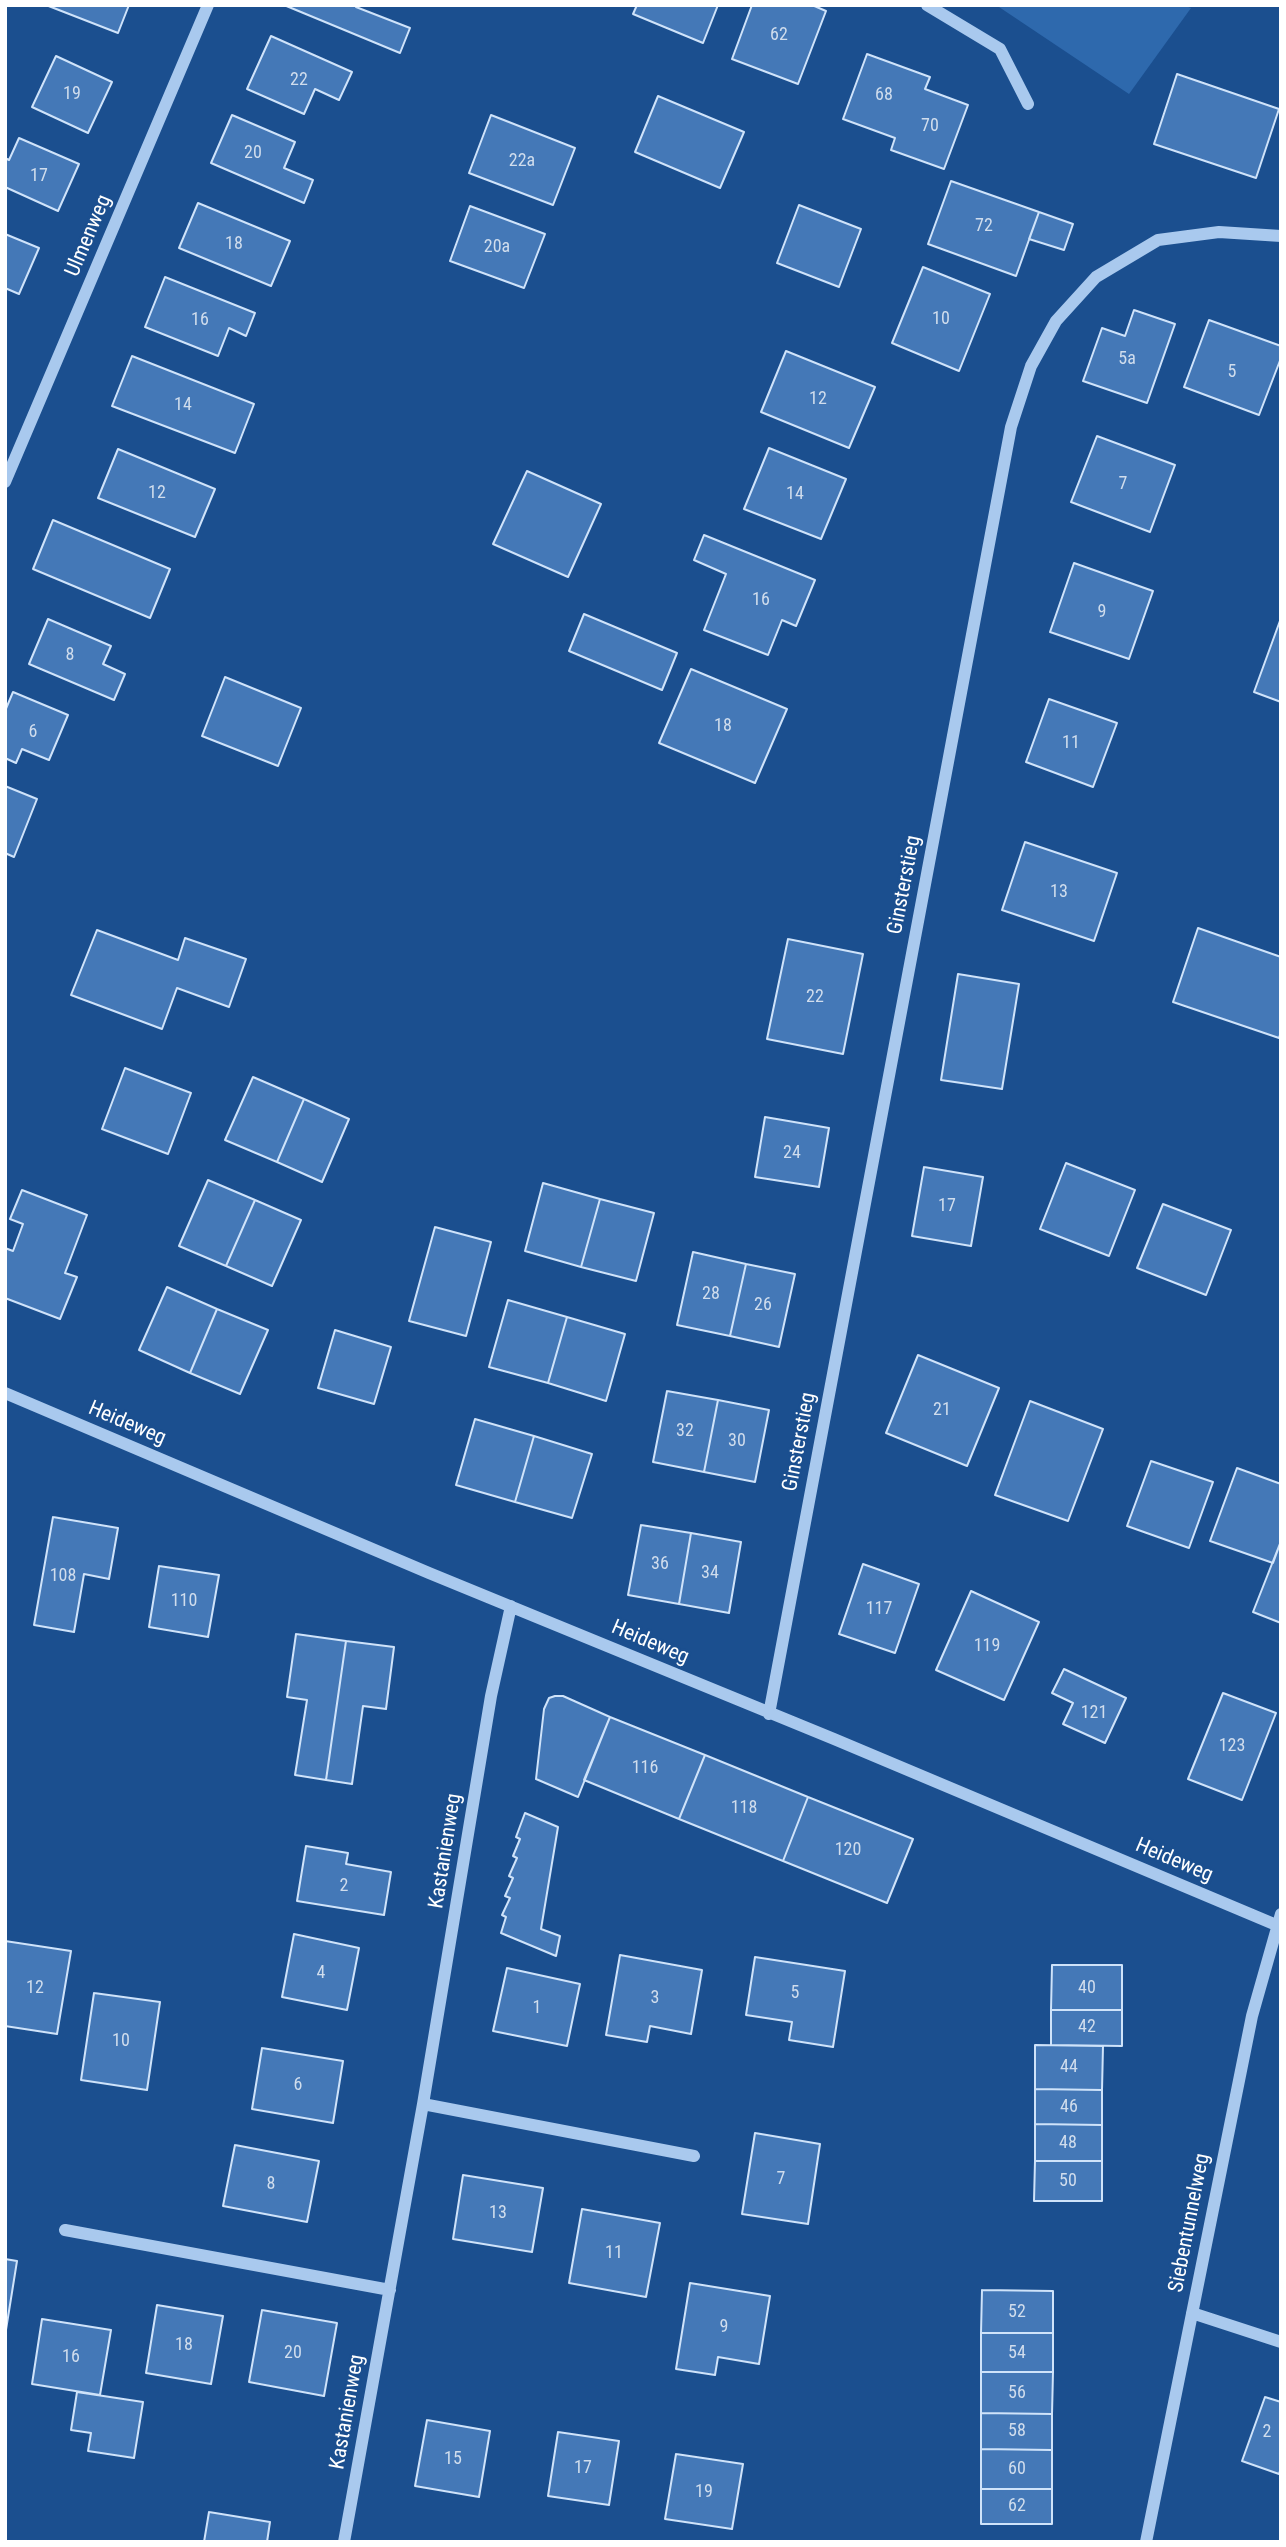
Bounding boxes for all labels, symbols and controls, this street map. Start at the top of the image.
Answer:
house number: 62 [770,24,788,46]
house number: 22 [290,69,308,91]
house number: 19 [63,83,81,105]
house number: 68 [875,84,893,106]
house number: 70 [921,115,939,137]
house number: 20 [244,142,262,164]
house number: 22a [509,150,535,172]
house number: 17 [30,165,48,187]
street label: Ulmenweg [61,191,117,281]
house number: 72 [975,215,993,237]
house number: 18 [225,233,243,255]
house number: 20a [484,236,510,258]
house number: 10 [932,308,950,330]
house number: 16 [191,309,209,331]
house number: 5a [1118,348,1136,370]
house number: 5 [1228,361,1236,383]
house number: 12 [809,388,827,410]
house number: 14 [174,394,192,416]
house number: 7 [1119,473,1127,495]
house number: 12 [148,482,166,504]
house number: 14 [786,483,804,505]
house number: 16 [752,589,770,611]
house number: 9 [1098,601,1106,623]
house number: 8 [66,644,74,666]
house number: 18 [714,715,732,737]
house number: 6 [29,721,37,743]
house number: 11 [1062,732,1080,754]
street label: Ginsterstieg [883,833,927,937]
house number: 13 [1050,881,1068,903]
house number: 22 [806,986,824,1008]
house number: 24 [783,1142,801,1164]
house number: 17 [938,1195,956,1217]
house number: 28 [702,1283,720,1305]
house number: 26 [754,1294,772,1316]
street label: Ginsterstieg [778,1390,822,1494]
street label: Heideweg [84,1396,170,1452]
house number: 21 [933,1399,951,1421]
house number: 32 [676,1420,694,1442]
house number: 30 [728,1430,746,1452]
house number: 36 [651,1553,669,1575]
house number: 34 [701,1562,719,1584]
house number: 108 [50,1565,76,1587]
house number: 110 [171,1590,197,1612]
house number: 117 [866,1598,892,1620]
street label: Heideweg [607,1615,693,1671]
house number: 119 [974,1635,1000,1657]
house number: 121 [1081,1702,1107,1724]
house number: 123 [1219,1735,1245,1757]
house number: 116 [632,1757,658,1779]
street label: Kastanienweg [424,1792,468,1910]
house number: 118 [731,1797,757,1819]
street label: Heideweg [1131,1833,1217,1889]
house number: 120 [835,1839,861,1861]
house number: 2 [340,1875,348,1897]
house number: 4 [317,1962,325,1984]
house number: 12 [26,1977,44,1999]
house number: 40 [1078,1977,1096,1999]
house number: 5 [791,1982,799,2004]
house number: 3 [651,1987,659,2009]
house number: 1 [533,1997,541,2019]
house number: 42 [1078,2016,1096,2038]
house number: 10 [112,2030,130,2052]
house number: 44 [1060,2056,1078,2078]
house number: 6 [294,2074,302,2096]
house number: 46 [1060,2096,1078,2118]
house number: 48 [1059,2132,1077,2154]
street label: Siebentunnelweg [1164,2151,1216,2295]
house number: 7 [777,2168,785,2190]
house number: 50 [1059,2170,1077,2192]
house number: 8 [267,2173,275,2195]
house number: 13 [489,2202,507,2224]
house number: 11 [605,2242,623,2264]
house number: 52 [1008,2301,1026,2323]
house number: 9 [720,2316,728,2338]
house number: 18 [175,2334,193,2356]
house number: 20 [284,2342,302,2364]
house number: 54 [1008,2342,1026,2364]
house number: 16 [62,2346,80,2368]
street label: Kastanienweg [326,2353,370,2471]
house number: 56 [1008,2382,1026,2404]
house number: 58 [1008,2420,1026,2442]
house number: 2 [1263,2421,1271,2443]
house number: 15 [444,2448,462,2470]
house number: 17 [574,2457,592,2479]
house number: 60 [1008,2458,1026,2480]
house number: 19 [695,2481,713,2503]
house number: 62 [1008,2495,1026,2517]

